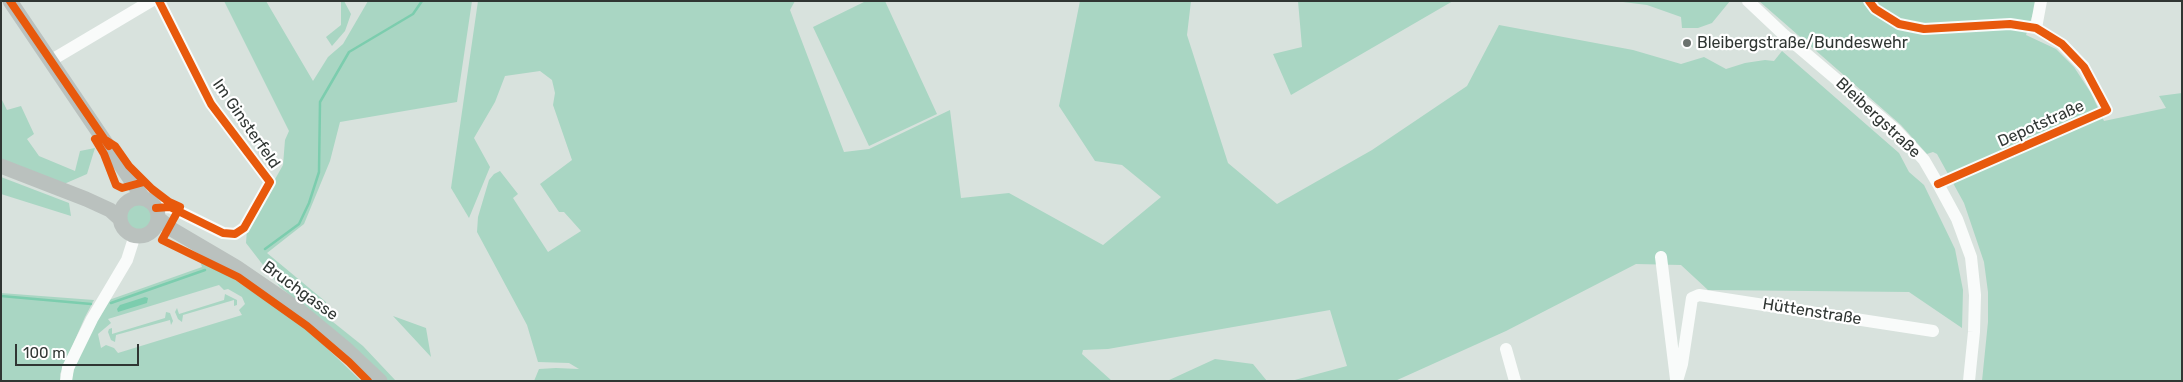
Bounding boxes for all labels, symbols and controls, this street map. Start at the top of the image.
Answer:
place label: Bleibergstraße/Bundeswehr [1697,33,1908,53]
marker: Bleibergstraße/Bundeswehr [1681,37,1693,49]
street label: Bleibergstraße [1832,74,1924,162]
street label: Im Ginsterfeld [208,76,284,172]
street label: Depotstraße [1995,96,2087,152]
street label: Bruchgasse [259,257,341,325]
street label: Hüttenstraße [1761,295,1863,329]
scale bar [18,334,141,366]
text: 100 m [23,344,65,362]

